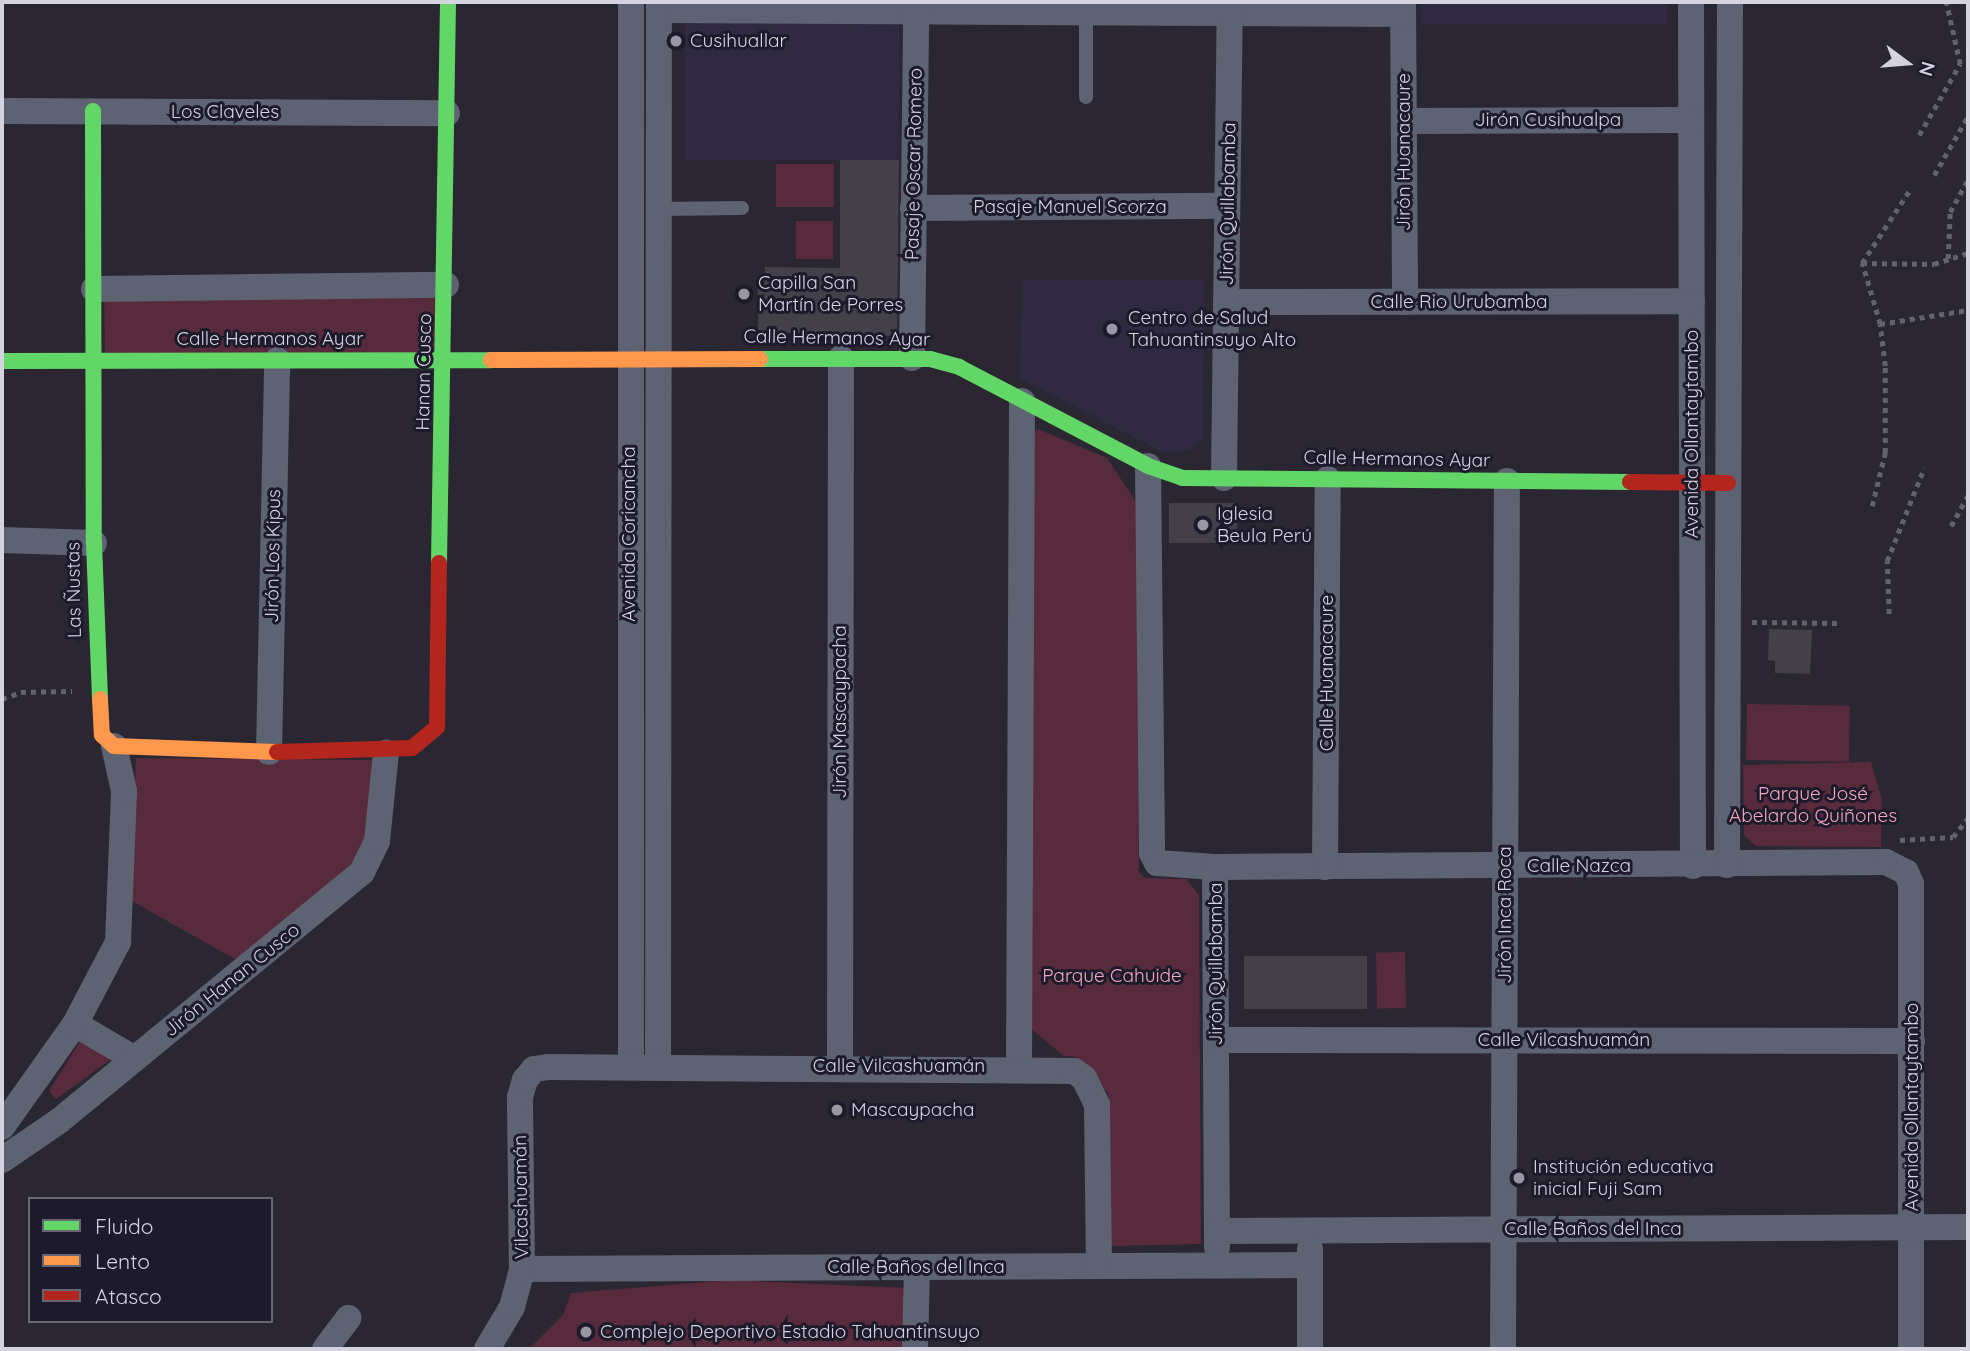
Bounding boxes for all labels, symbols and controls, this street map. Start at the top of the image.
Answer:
north arrow [1872,28,1942,98]
place label: Cusihuallar [690,30,787,52]
marker: Cusihuallar [668,33,684,49]
text: N [1914,59,1941,79]
street label: Pasaje Oscar Romero [901,68,927,260]
street label: Jirón Huanacaure [1393,73,1415,231]
street label: Los Claveles [171,101,279,123]
street label: Jirón Cusihualpa [1475,109,1621,131]
street label: Jirón Quillabamba [1215,122,1241,286]
street label: Pasaje Manuel Scorza [973,196,1167,218]
place label: Capilla San Martín de Porres [758,272,903,316]
marker: Capilla San Martín de Porres [736,286,752,302]
street label: Calle Rio Urubamba [1371,291,1547,313]
place label: Centro de Salud Tahuantinsuyo Alto [1128,307,1296,351]
street label: Hanan Cusco [412,313,436,431]
marker: Centro de Salud Tahuantinsuyo Alto [1102,319,1122,339]
street label: Calle Hermanos Ayar [743,325,931,351]
street label: Calle Hermanos Ayar [177,328,363,350]
street label: Avenida Ollantaytambo [1681,330,1703,538]
street label: Avenida Coricancha [618,446,640,622]
street label: Calle Hermanos Ayar [1303,446,1491,472]
street label: Jirón Los Kipus [260,489,286,623]
place label: Iglesia Beula Perú [1217,503,1312,547]
marker: Iglesia Beula Perú [1195,517,1211,533]
street label: Las Ñustas [62,542,86,638]
street label: Calle Huanacaure [1316,595,1338,751]
street label: Jirón Mascaypacha [829,625,851,799]
park label: Parque José Abelardo Quiñones [1729,783,1897,827]
street label: Jirón Inca Roca [1494,846,1516,984]
street label: Calle Nazca [1527,855,1631,877]
street label: Jirón Quillabamba [1205,882,1227,1046]
street label: Jirón Hanan Cusco [160,919,304,1041]
park label: Parque Cahuide [1042,965,1182,987]
street label: Avenida Ollantaytambo [1901,1003,1923,1211]
street label: Calle Vilcashuamán [1478,1029,1650,1051]
street label: Calle Vilcashuamán [813,1055,985,1077]
place label: Mascaypacha [851,1099,974,1121]
marker: Mascaypacha [829,1102,845,1118]
street label: Vilcashuamán [509,1135,533,1259]
place label: Institución educativa inicial Fuji Sam [1533,1156,1714,1200]
marker: Institución educativa inicial Fuji Sam [1511,1170,1527,1186]
legend [28,1197,273,1323]
text: Fluido [95,1213,153,1239]
street label: Calle Baños del Inca [1504,1218,1682,1240]
text: Lento [95,1248,150,1274]
street label: Calle Baños del Inca [827,1256,1005,1278]
text: Atasco [95,1283,162,1309]
place label: Complejo Deportivo Estadio Tahuantinsuyo [600,1321,980,1343]
marker: Complejo Deportivo Estadio Tahuantinsuyo [578,1324,594,1340]

